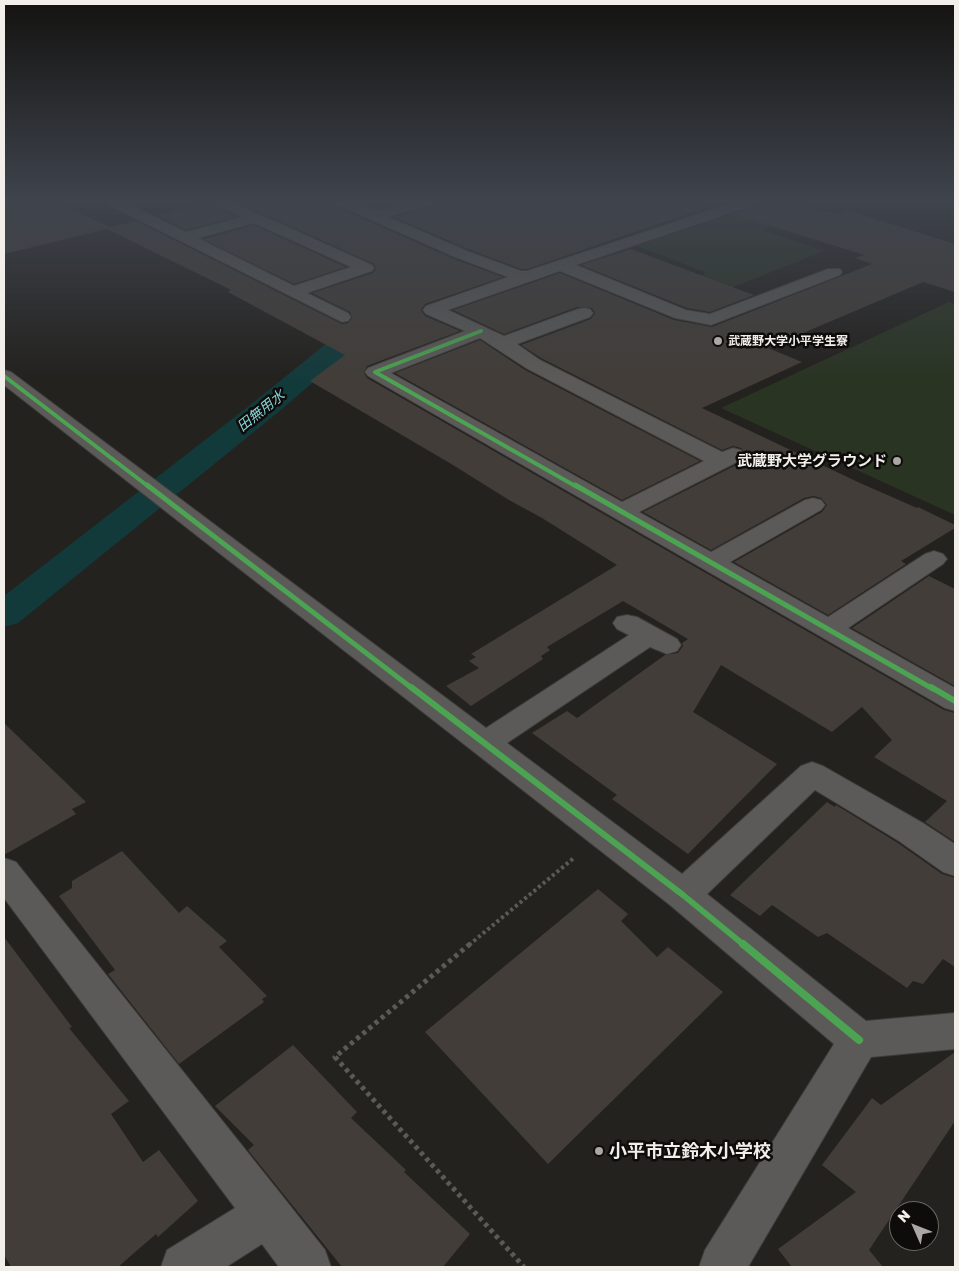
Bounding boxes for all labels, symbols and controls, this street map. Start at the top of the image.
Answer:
place label: 武蔵野大学小平学生寮 [728,334,848,348]
marker: 武蔵野大学小平学生寮 [712,335,724,347]
water label: 田無用水 [234,387,288,435]
place label: 武蔵野大学グラウンド [737,452,887,470]
marker: 武蔵野大学グラウンド [891,455,903,467]
place label: 小平市立鈴木小学校 [609,1140,771,1162]
marker: 小平市立鈴木小学校 [593,1145,605,1157]
north arrow [889,1201,939,1251]
text: N [894,1206,913,1226]

